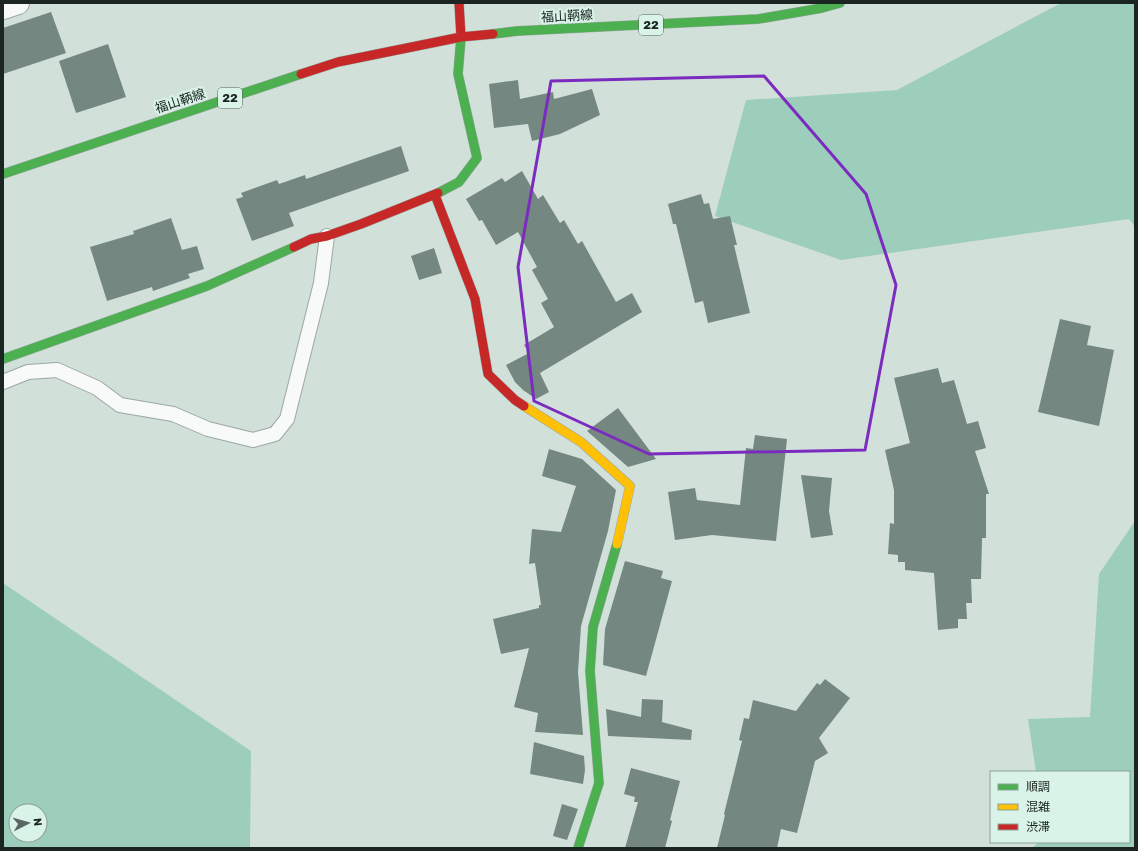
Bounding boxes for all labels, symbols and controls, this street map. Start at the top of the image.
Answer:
street label: 福山鞆線 [541,7,593,25]
road number: 22 [639,15,663,35]
street label: 福山鞆線 [153,86,207,116]
road number: 22 [218,88,242,108]
legend [990,771,1130,843]
text: 順調 [1026,780,1050,794]
text: 混雑 [1026,800,1050,814]
north arrow [8,803,48,843]
text: N [31,817,44,827]
text: 渋滞 [1026,820,1050,834]

